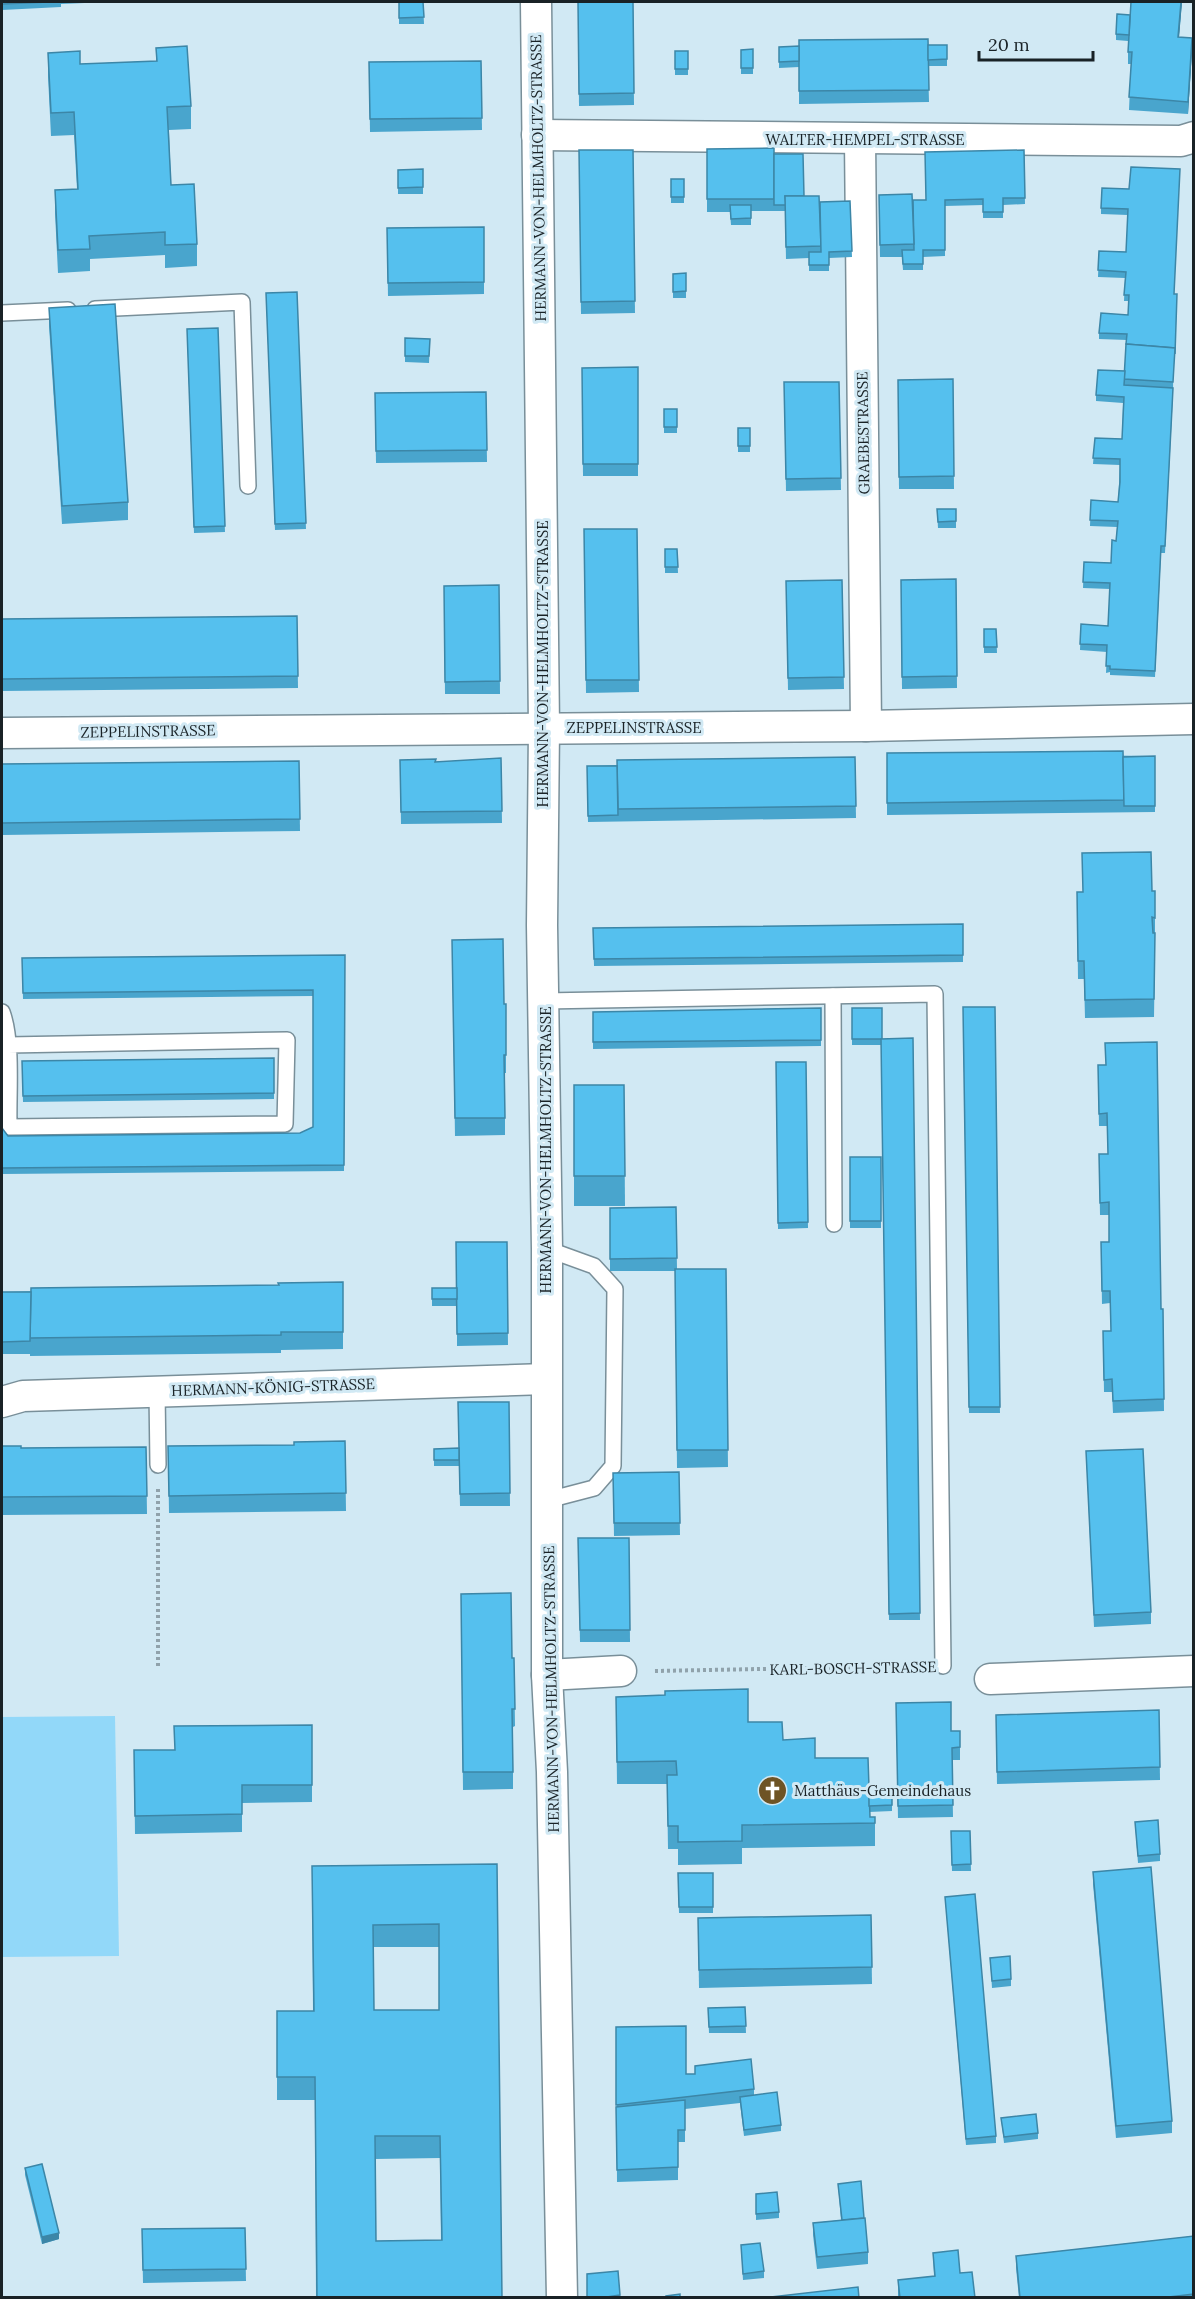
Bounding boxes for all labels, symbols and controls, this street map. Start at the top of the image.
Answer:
scale bar [979,24,1093,62]
text: 20 m [988,33,1030,56]
street label: HERMANN-VON-HELMHOLTZ-STRASSE [526,34,550,322]
street label: WALTER-HEMPEL-STRASSE [765,130,965,149]
street label: GRAEBESTRASSE [852,371,874,495]
street label: HERMANN-VON-HELMHOLTZ-STRASSE [533,520,552,808]
street label: ZEPPELINSTRASSE [567,718,701,737]
street label: ZEPPELINSTRASSE [80,720,216,742]
street label: HERMANN-VON-HELMHOLTZ-STRASSE [536,1006,555,1294]
street label: HERMANN-KÖNIG-STRASSE [171,1374,375,1400]
street label: HERMANN-VON-HELMHOLTZ-STRASSE [539,1545,563,1833]
street label: KARL-BOSCH-STRASSE [769,1657,937,1679]
church icon: Matthäus-Gemeindehaus [757,1774,789,1806]
place label: Matthäus-Gemeindehaus [794,1781,971,1800]

